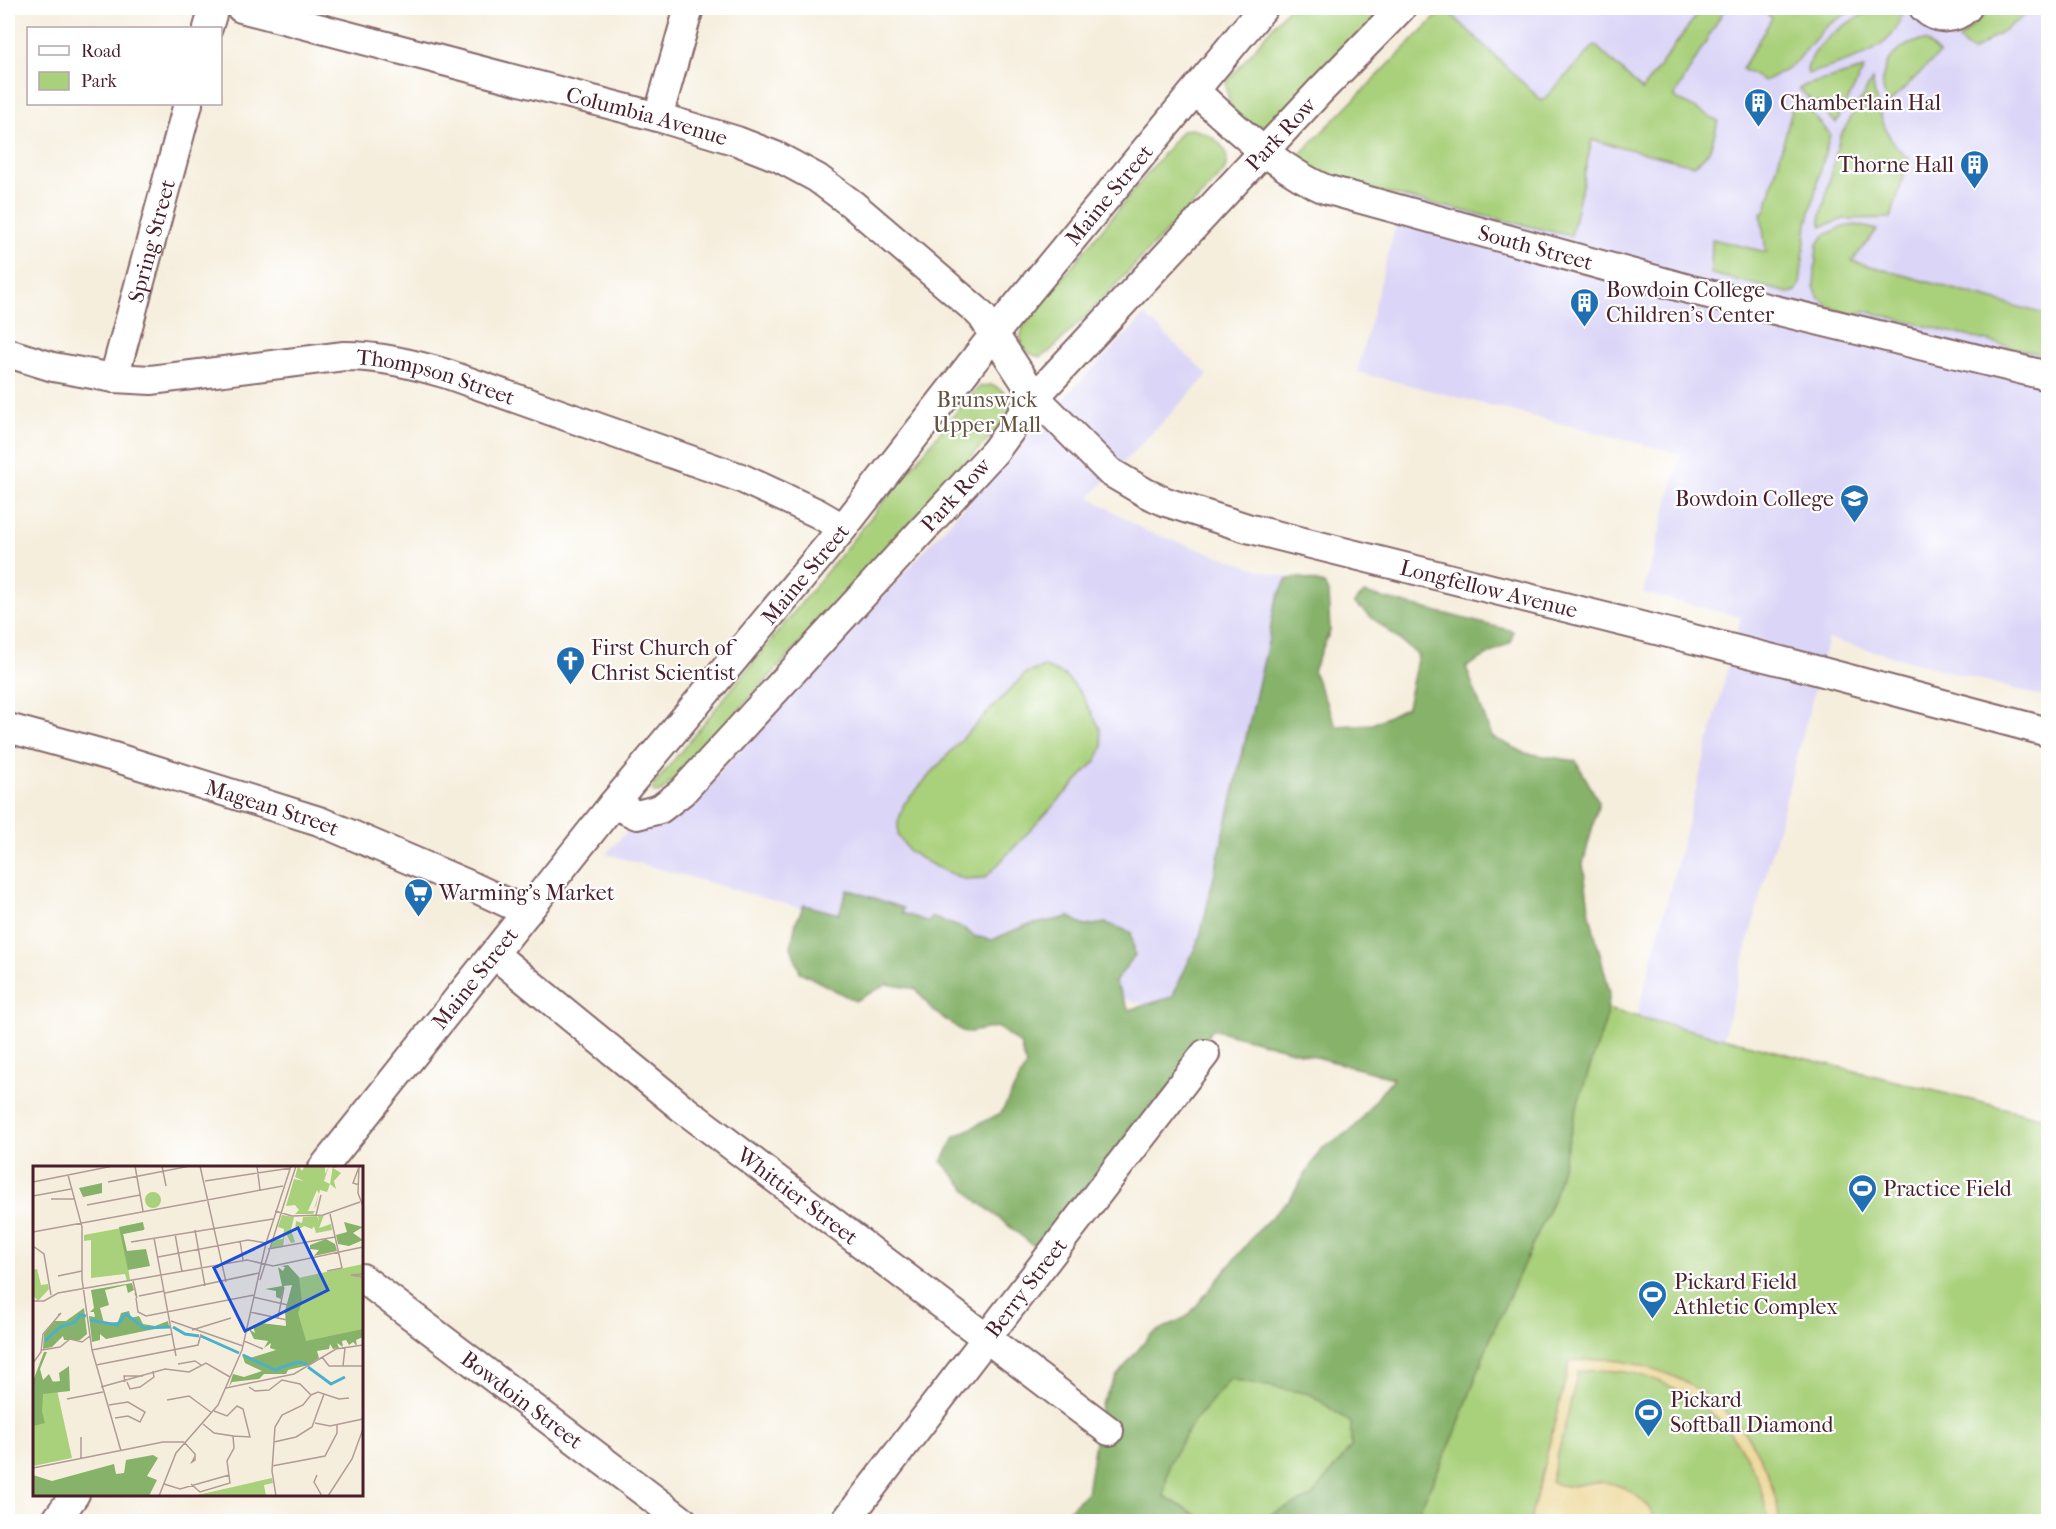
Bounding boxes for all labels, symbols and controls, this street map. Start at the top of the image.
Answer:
legend [27,27,222,105]
text: Road [81,41,121,62]
text: Park [81,71,118,92]
street label: Columbia Avenue [563,82,731,151]
building icon: Chamberlain Hal [1743,86,1775,128]
place label: Chamberlain Hal [1780,90,1941,116]
street label: Park Row [1240,92,1322,177]
street label: Maine Street [1060,139,1159,251]
building icon: Thorne Hall [1959,148,1991,190]
place label: Thorne Hall [1838,152,1954,178]
street label: Spring Street [123,177,181,306]
street label: South Street [1475,220,1596,276]
place label: Bowdoin College Children's Center [1606,277,1775,328]
building icon: Bowdoin College Children's Center [1569,286,1601,328]
street label: Thompson Street [356,344,518,411]
park label: Brunswick Upper Mall [933,387,1041,438]
street label: Park Row [916,452,997,537]
school or university icon: Bowdoin College [1839,482,1871,524]
place label: Bowdoin College [1675,486,1834,512]
street label: Maine Street [756,519,855,630]
street label: Longfellow Avenue [1397,555,1580,624]
place label: First Church of Christ Scientist [591,635,738,686]
church icon: First Church of Christ Scientist [554,644,586,686]
street label: Magean Street [202,774,343,842]
supermarket icon: Warming's Market [402,876,434,918]
place label: Warming's Market [438,880,615,906]
street label: Maine Street [427,922,524,1035]
street label: Whittier Street [730,1141,863,1251]
inset map [33,1166,363,1496]
sports icon: Practice Field [1846,1172,1878,1214]
place label: Practice Field [1883,1176,2013,1202]
street label: Berry Street [980,1233,1073,1343]
place label: Pickard Field Athletic Complex [1673,1269,1838,1320]
sports icon: Pickard Field Athletic Complex [1637,1278,1669,1320]
street label: Bowdoin Street [456,1346,588,1455]
place label: Pickard Softball Diamond [1670,1387,1834,1438]
sports icon: Pickard Softball Diamond [1633,1396,1665,1438]

